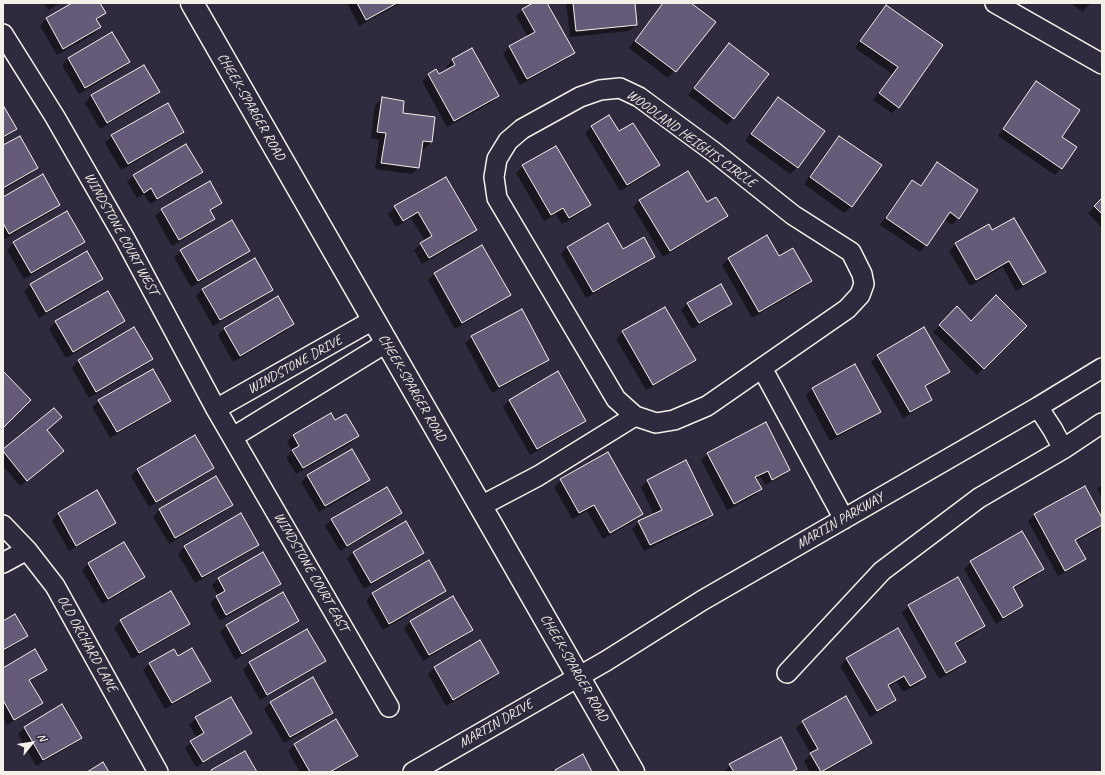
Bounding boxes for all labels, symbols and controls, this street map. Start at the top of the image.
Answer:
street label: CHEEK-SPARGER ROAD [213,50,289,164]
street label: WOODLAND HEIGHTS CIRCLE [623,86,759,192]
street label: WINDSTONE COURT WEST [80,170,162,298]
street label: CHEEK-SPARGER ROAD [374,331,450,445]
street label: WINDSTONE DRIVE [245,332,345,398]
street label: MARTIN PARKWAY [793,489,887,553]
street label: WINDSTONE COURT EAST [270,509,352,635]
street label: OLD ORCHARD LANE [53,593,121,695]
street label: CHEEK-SPARGER ROAD [536,611,612,725]
street label: MARTIN DRIVE [456,696,536,752]
north arrow [12,723,52,763]
text: N [35,731,50,743]

